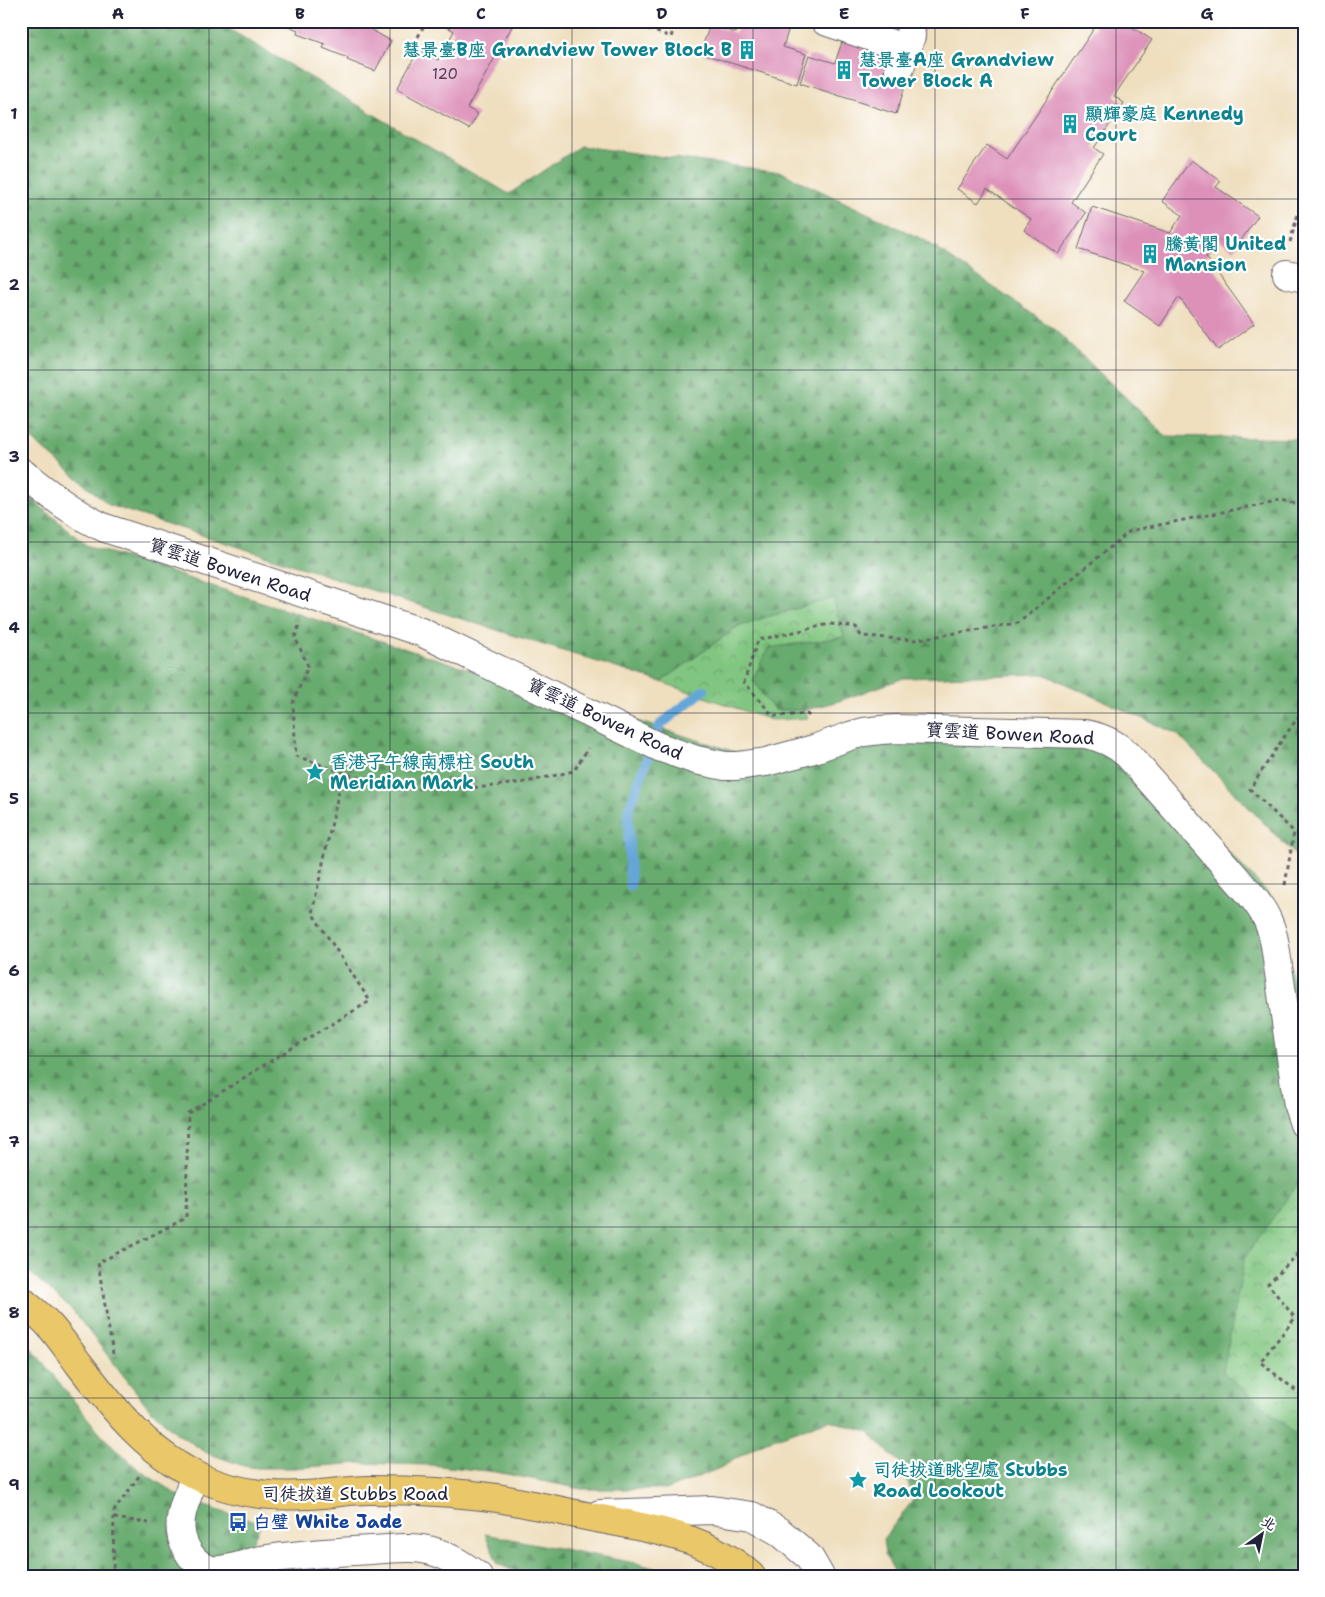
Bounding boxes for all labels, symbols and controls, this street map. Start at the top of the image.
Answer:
text: A [112,3,124,24]
text: B [295,3,305,24]
text: C [476,3,486,24]
text: D [656,3,668,24]
text: E [839,3,849,24]
text: F [1020,3,1030,24]
text: G [1201,3,1214,24]
place label: 慧景臺B座 Grandview Tower Block B [402,38,732,62]
building icon: 慧景臺B座 Grandview Tower Block B [736,39,758,61]
place label: 慧景臺A座 Grandview Tower Block A [859,48,1054,93]
building icon: 慧景臺A座 Grandview Tower Block A [833,59,855,81]
house number: 120 [432,64,458,84]
place label: 顯輝豪庭 Kennedy Court [1085,102,1244,147]
text: 1 [10,103,18,124]
building icon: 顯輝豪庭 Kennedy Court [1059,113,1081,135]
place label: 騰黃閣 United Mansion [1165,232,1287,277]
building icon: 騰黃閣 United Mansion [1139,243,1161,265]
text: 2 [8,274,20,295]
text: 3 [8,446,20,467]
street label: 寶雲道 Bowen Road [146,532,314,608]
text: 4 [8,617,20,638]
street label: 寶雲道 Bowen Road [523,672,687,766]
street label: 寶雲道 Bowen Road [925,718,1095,750]
place label: 香港子午線南標柱 South Meridian Mark [330,750,534,795]
place icon: 香港子午線南標柱 South Meridian Mark [304,761,326,783]
text: 5 [9,788,19,809]
text: 6 [8,960,20,981]
text: 7 [8,1131,20,1152]
text: 8 [8,1302,20,1323]
place label: 司徒拔道眺望處 Stubbs Road Lookout [873,1458,1068,1503]
place icon: 司徒拔道眺望處 Stubbs Road Lookout [847,1469,869,1491]
text: 9 [8,1474,20,1495]
street label: 司徒拔道 Stubbs Road [261,1482,449,1506]
place label: 白璧 White Jade [253,1510,403,1534]
north arrow [1238,1510,1288,1560]
bus stop icon: 白璧 White Jade [227,1511,249,1533]
text: 北 [1258,1512,1280,1534]

